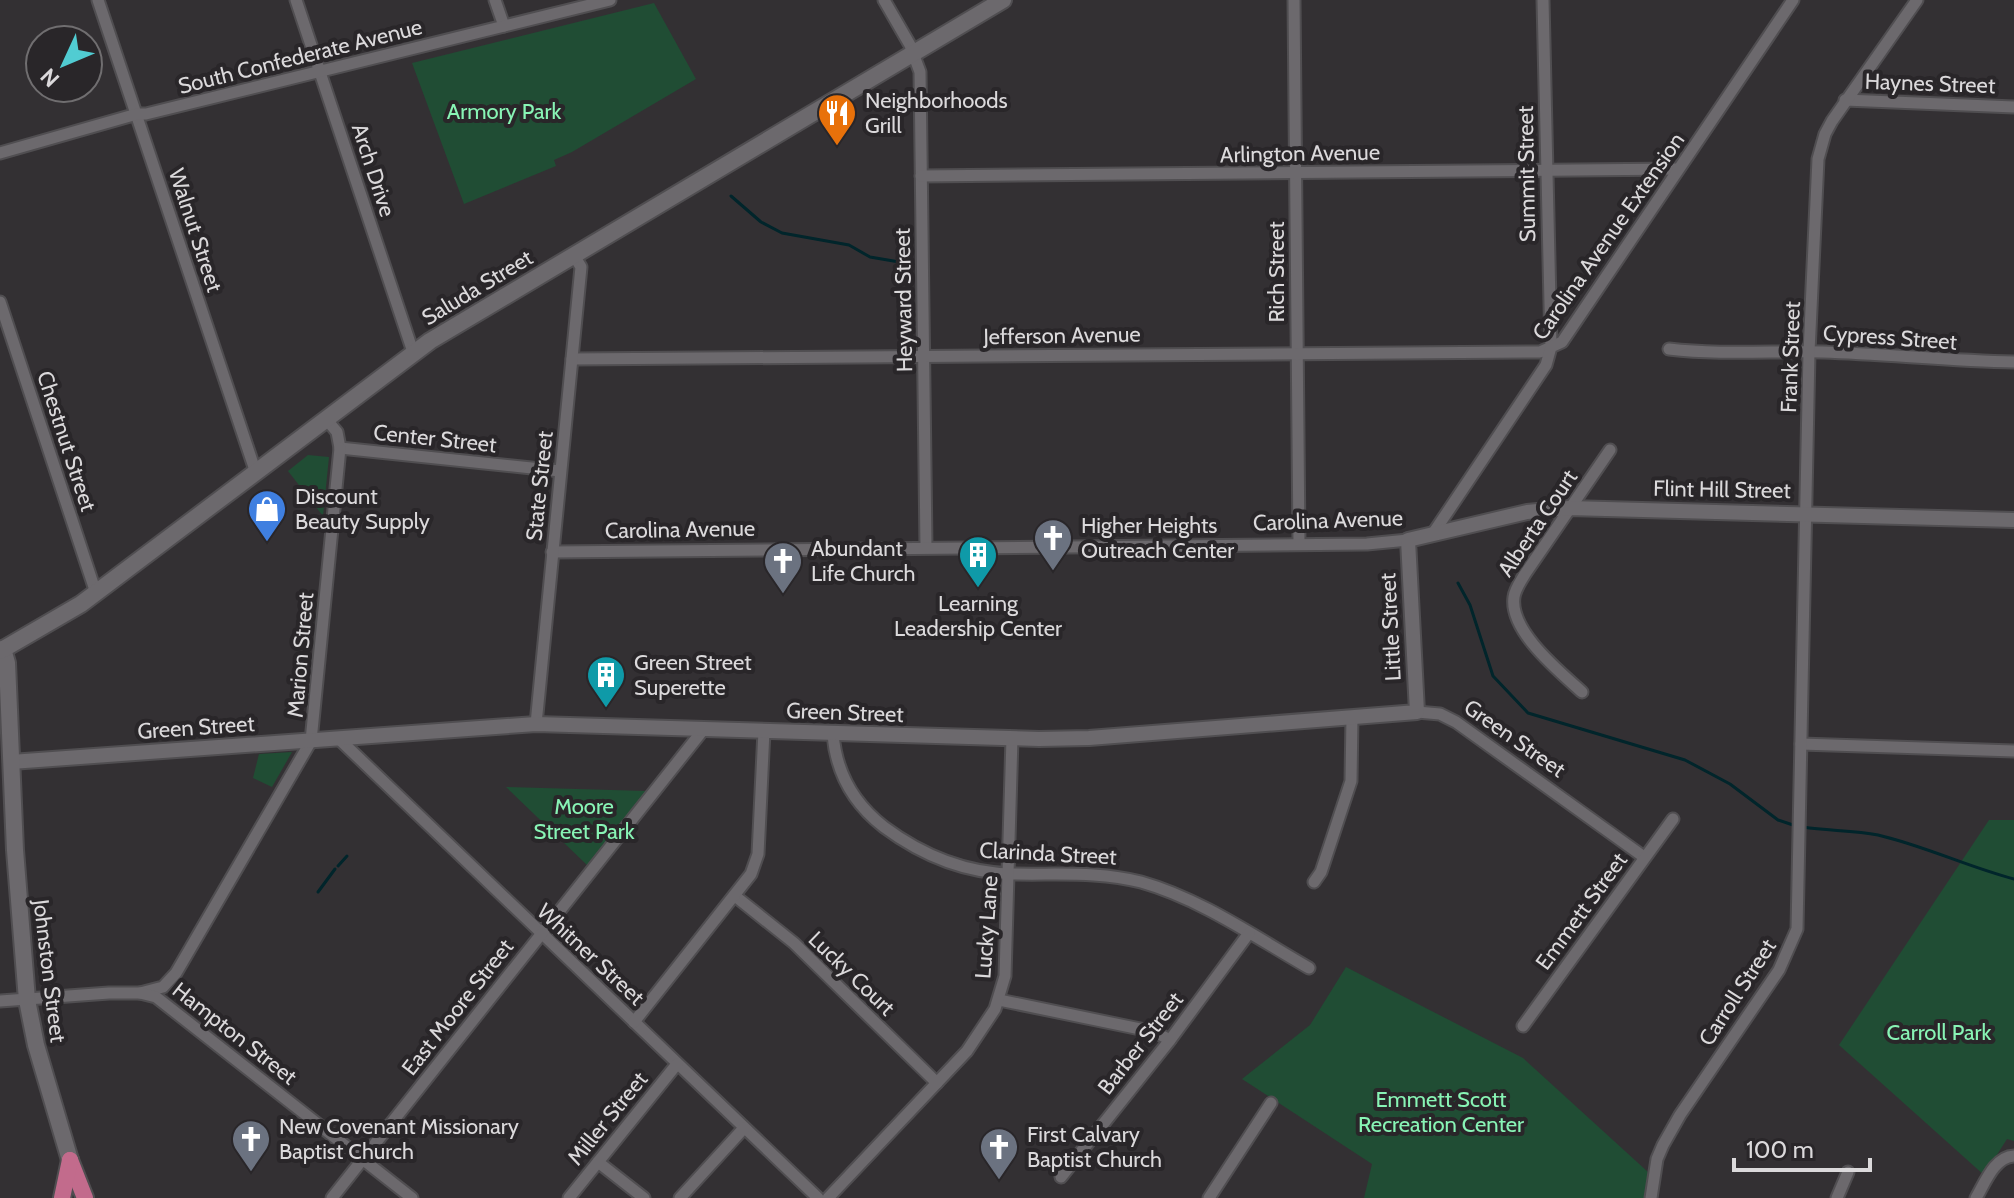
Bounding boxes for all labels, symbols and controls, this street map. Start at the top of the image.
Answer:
street label: South Confederate Avenue [175,13,425,100]
north arrow [24,24,104,104]
text: N [35,63,65,93]
street label: Haynes Street [1864,68,1996,99]
place label: Neighborhoods Grill [865,87,1008,139]
restaurant icon: Neighborhoods Grill [816,92,858,147]
park label: Armory Park [447,98,561,125]
street label: Summit Street [1512,105,1541,242]
street label: Arch Drive [346,120,401,220]
street label: Carolina Avenue Extension [1527,127,1690,345]
street label: Arlington Avenue [1220,139,1380,168]
street label: Walnut Street [163,165,228,296]
street label: Rich Street [1263,221,1290,323]
street label: Heyward Street [889,227,918,372]
street label: Saluda Street [417,244,538,331]
street label: Frank Street [1775,300,1806,413]
street label: Cypress Street [1822,319,1959,356]
street label: Jefferson Avenue [982,321,1141,350]
street label: Chestnut Street [31,368,102,515]
street label: Center Street [372,419,498,458]
street label: State Street [520,429,559,542]
street label: Alberta Court [1492,464,1583,582]
street label: Flint Hill Street [1653,475,1792,504]
place label: Discount Beauty Supply [295,483,430,535]
shop icon: Discount Beauty Supply [246,488,288,543]
street label: Carolina Avenue [1252,504,1404,537]
place label: Higher Heights Outreach Center [1081,512,1234,564]
street label: Carolina Avenue [605,515,755,544]
church icon: Higher Heights Outreach Center [1032,517,1074,572]
building icon: Learning Leadership Center [957,534,999,589]
place label: Abundant Life Church [811,535,916,587]
church icon: Abundant Life Church [762,540,804,595]
street label: Little Street [1374,572,1407,682]
place label: Learning Leadership Center [894,590,1062,642]
street label: Marion Street [282,591,319,719]
place label: Green Street Superette [634,649,752,701]
building icon: Green Street Superette [585,654,627,709]
street label: Green Street [1459,694,1571,784]
street label: Green Street [786,697,905,728]
street label: Green Street [136,710,256,745]
park label: Moore Street Park [533,793,635,845]
street label: Clarinda Street [979,836,1118,871]
street label: Emmett Street [1530,847,1633,975]
street label: Lucky Lane [969,874,1004,980]
street label: Johnston Street [27,897,72,1045]
street label: Whitner Street [531,898,650,1011]
street label: Lucky Court [803,926,901,1022]
street label: East Moore Street [396,933,519,1081]
street label: Carroll Street [1693,933,1782,1051]
street label: Hampton Street [167,976,303,1091]
street label: Barber Street [1092,986,1189,1100]
park label: Carroll Park [1887,1019,1992,1046]
street label: Miller Street [562,1066,654,1170]
park label: Emmett Scott Recreation Center [1358,1086,1524,1138]
place label: New Covenant Missionary Baptist Church [279,1113,519,1165]
church icon: New Covenant Missionary Baptist Church [230,1118,272,1173]
place label: First Calvary Baptist Church [1027,1121,1162,1173]
scale bar [1734,1122,1870,1172]
church icon: First Calvary Baptist Church [978,1126,1020,1181]
text: 100 m [1746,1135,1814,1164]

